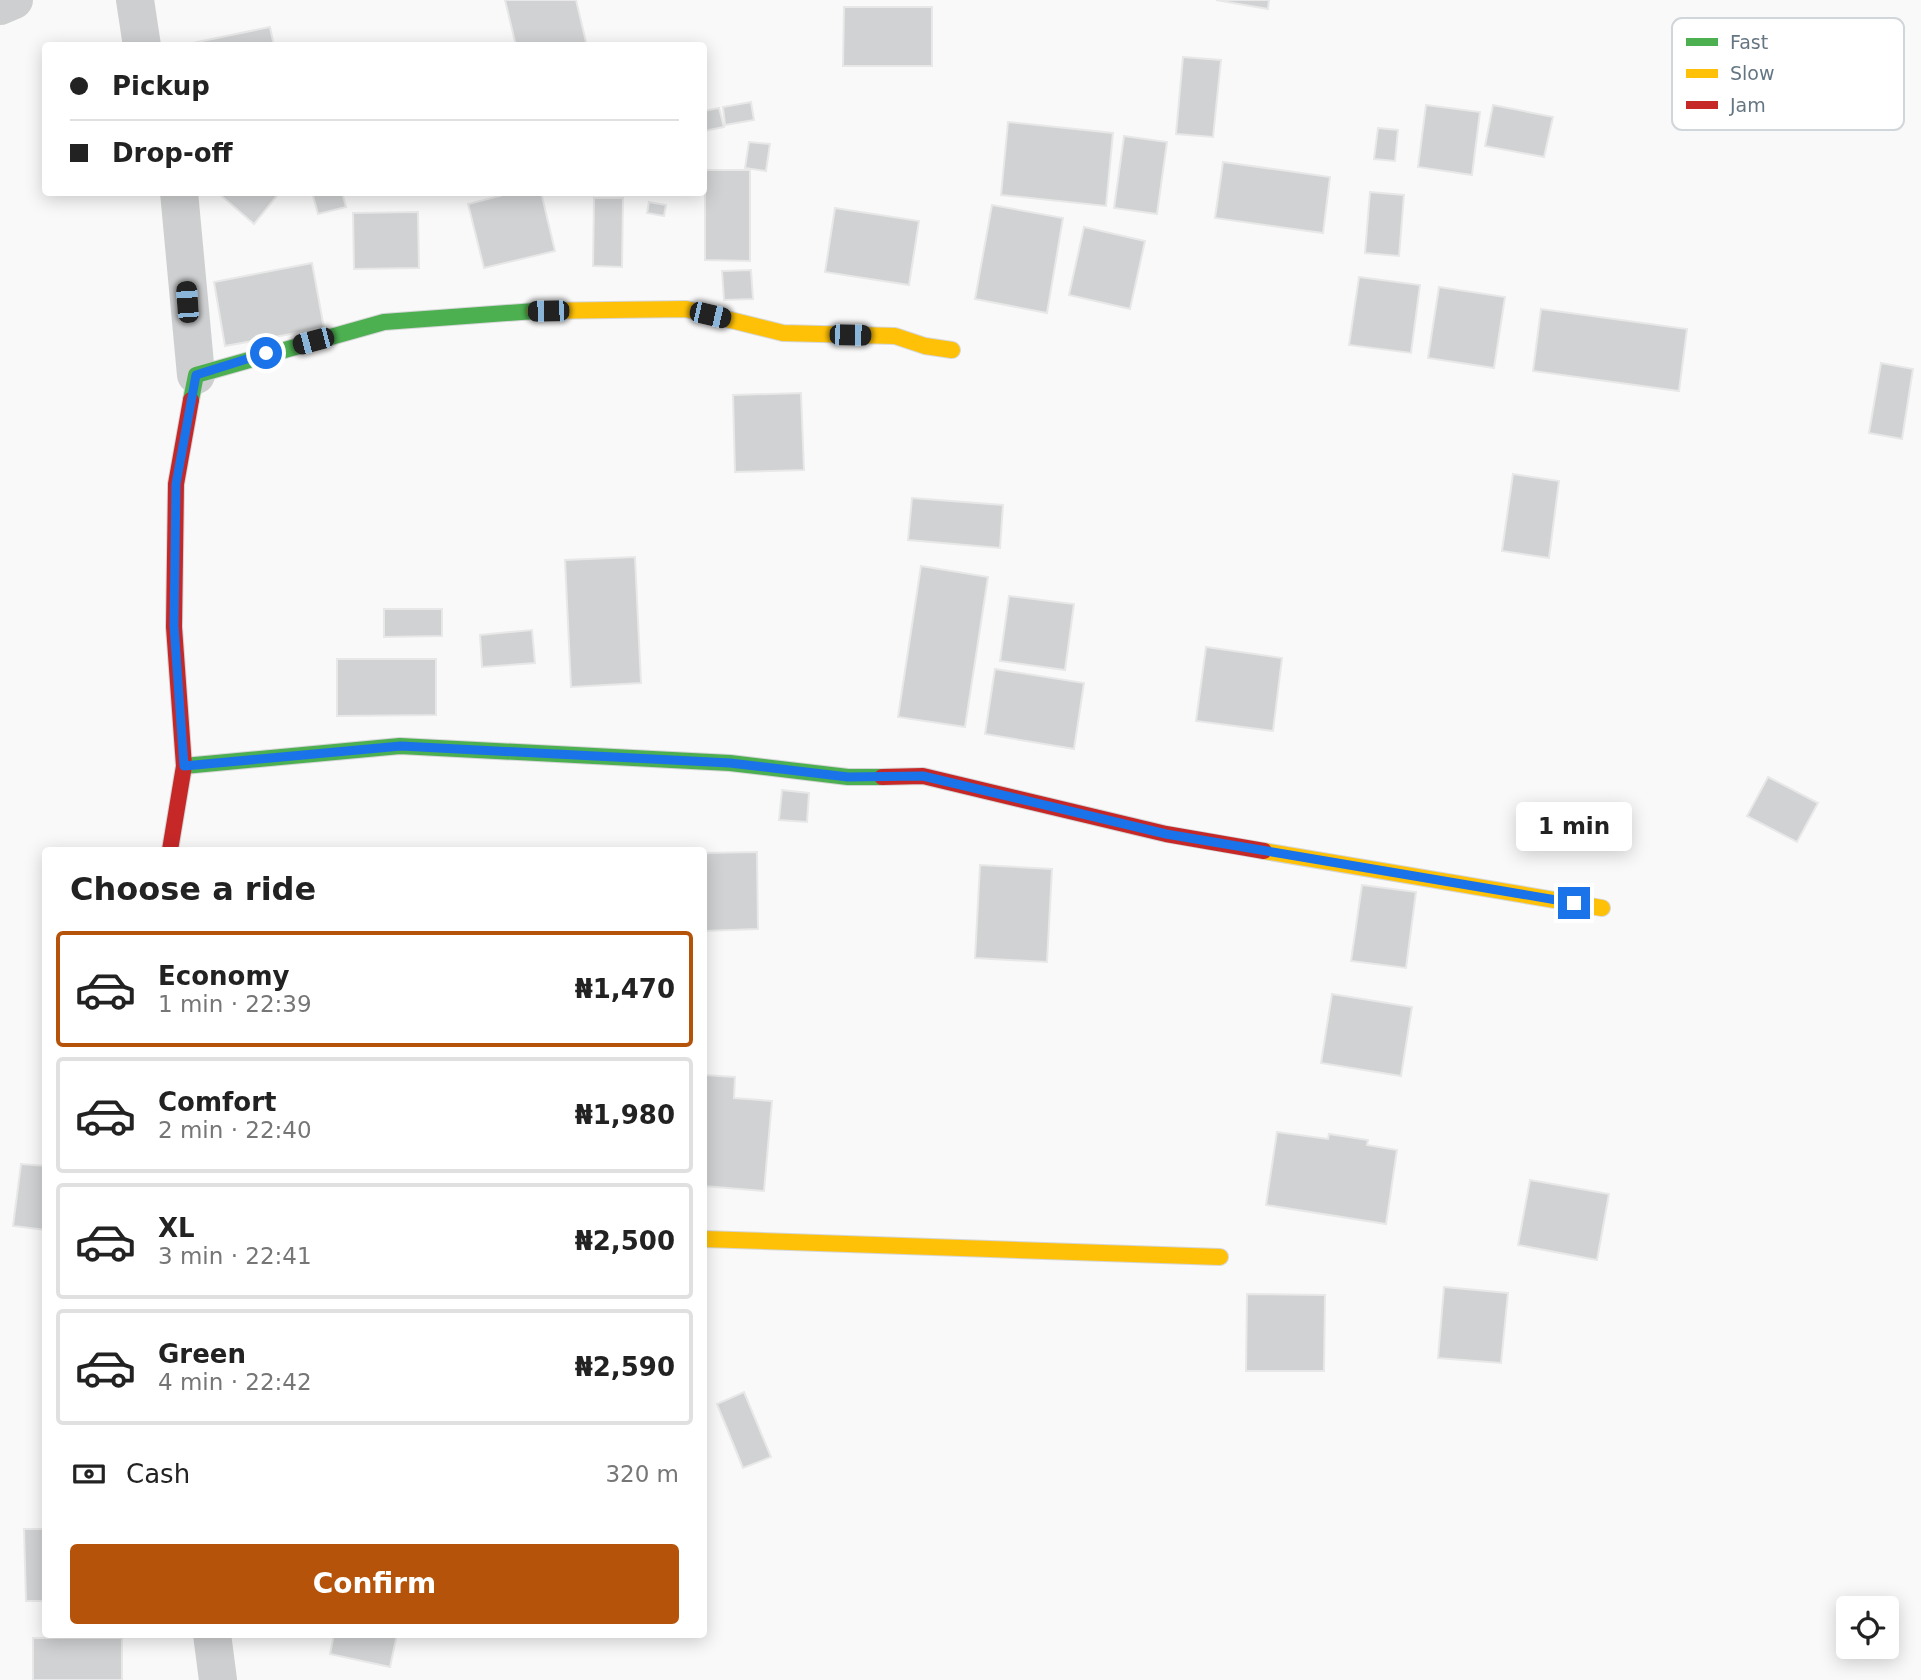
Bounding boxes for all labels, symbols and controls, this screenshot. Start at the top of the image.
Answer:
legend [1672,18,1904,130]
text: Fast [1730,31,1768,53]
text: Slow [1730,62,1775,84]
text: Pickup [112,71,210,101]
text: Jam [1729,94,1766,116]
text: Drop-off [112,138,233,168]
car [176,280,199,324]
car [527,300,570,322]
car [688,300,733,330]
car [829,324,872,346]
car [290,325,337,357]
route start [250,337,282,369]
callout: 1 min [1516,802,1632,850]
text: 1 min [1538,813,1610,839]
text: Choose a ride [70,870,316,908]
route end [1558,887,1590,919]
icon: car [74,958,137,1021]
text: Economy [158,961,289,991]
text: ₦1,470 [575,974,675,1004]
text: 1 min · 22:39 [158,991,312,1017]
icon: car [74,1084,137,1147]
text: Comfort [158,1087,276,1117]
text: ₦1,980 [575,1100,675,1130]
text: 2 min · 22:40 [158,1117,312,1143]
icon: car [74,1210,137,1273]
text: XL [158,1213,195,1243]
text: ₦2,500 [575,1226,675,1256]
text: 3 min · 22:41 [158,1243,312,1269]
icon: car [74,1336,137,1399]
text: Green [158,1339,246,1369]
text: ₦2,590 [575,1352,675,1382]
text: 4 min · 22:42 [158,1369,312,1395]
icon: cash [70,1455,108,1493]
text: Cash [126,1459,190,1489]
text: 320 m [605,1461,679,1487]
button: Confirm [70,1544,679,1624]
map controls [1836,1596,1899,1659]
button: locate [1836,1596,1899,1659]

